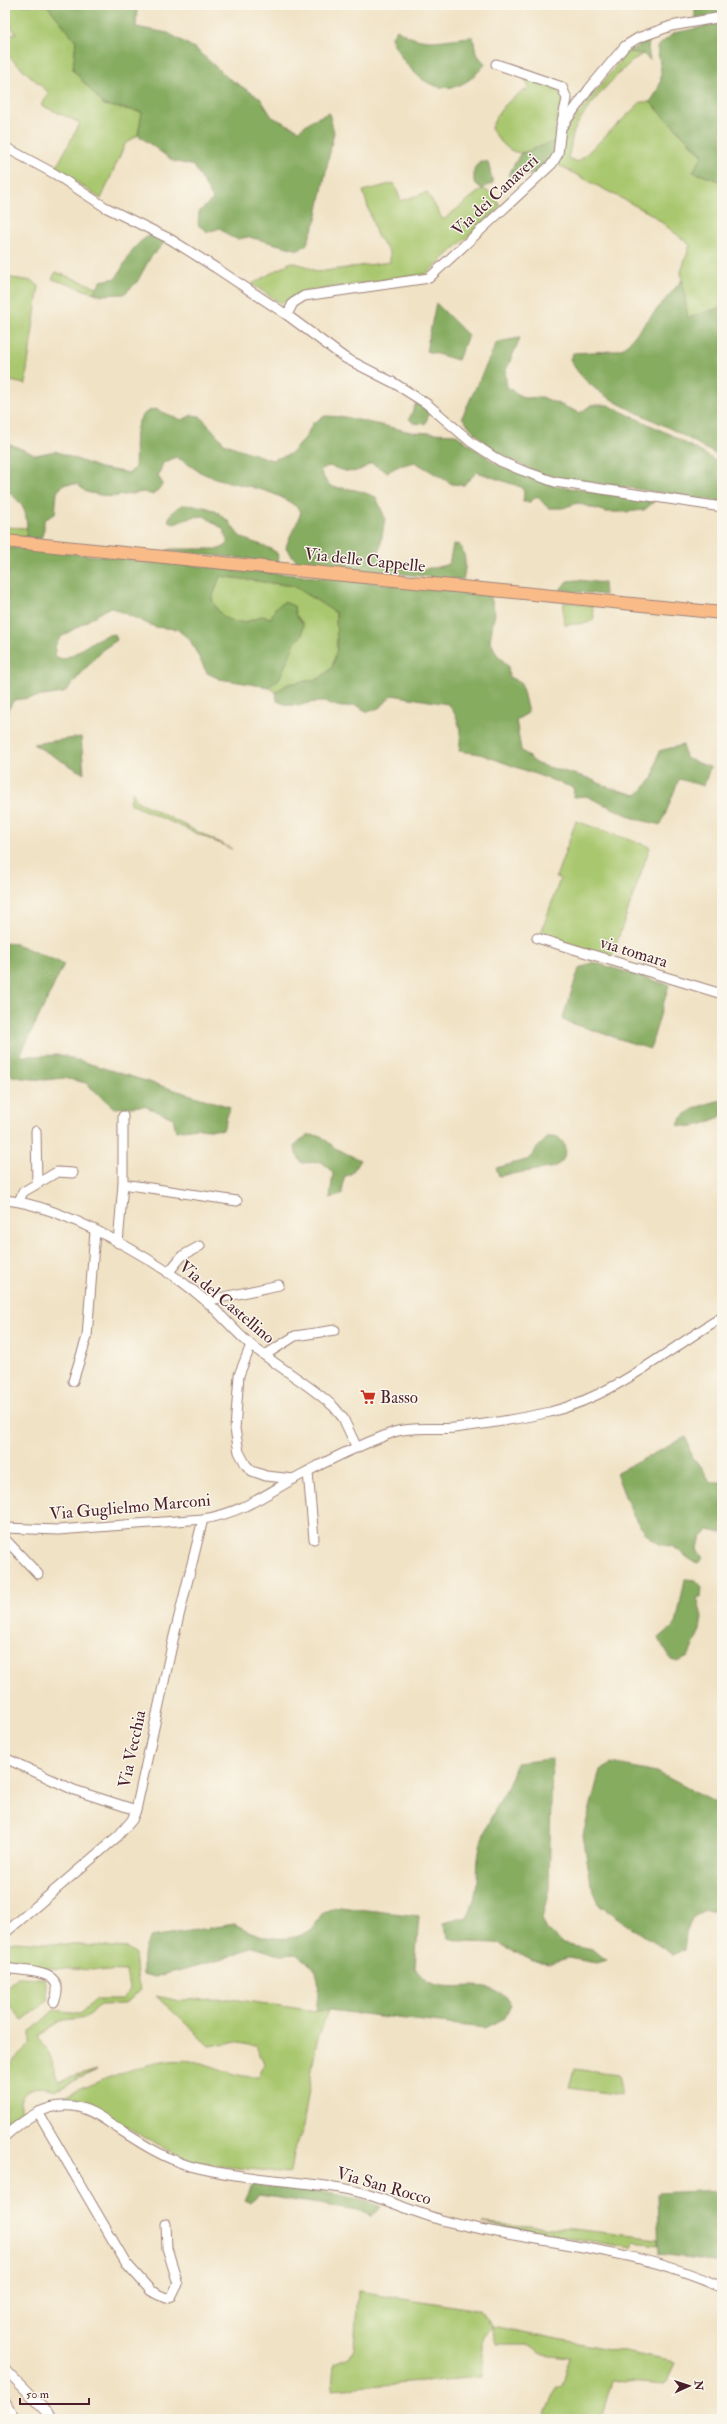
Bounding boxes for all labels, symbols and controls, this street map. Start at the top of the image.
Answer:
street label: Via dei Canaveri [447,149,543,240]
street label: Via delle Cappelle [303,543,426,578]
street label: via tomara [597,931,671,973]
street label: Via del Castellino [175,1256,279,1348]
place label: Basso [380,1387,418,1408]
supermarket icon: Basso [359,1388,377,1406]
street label: Via Guglielmo Marconi [49,1489,212,1524]
street label: Via Vecchia [114,1707,151,1790]
street label: Via San Rocco [334,2162,434,2210]
north arrow [669,2366,709,2406]
text: N [692,2379,705,2392]
scale bar [20,2380,89,2406]
text: 50 m [26,2387,50,2402]

